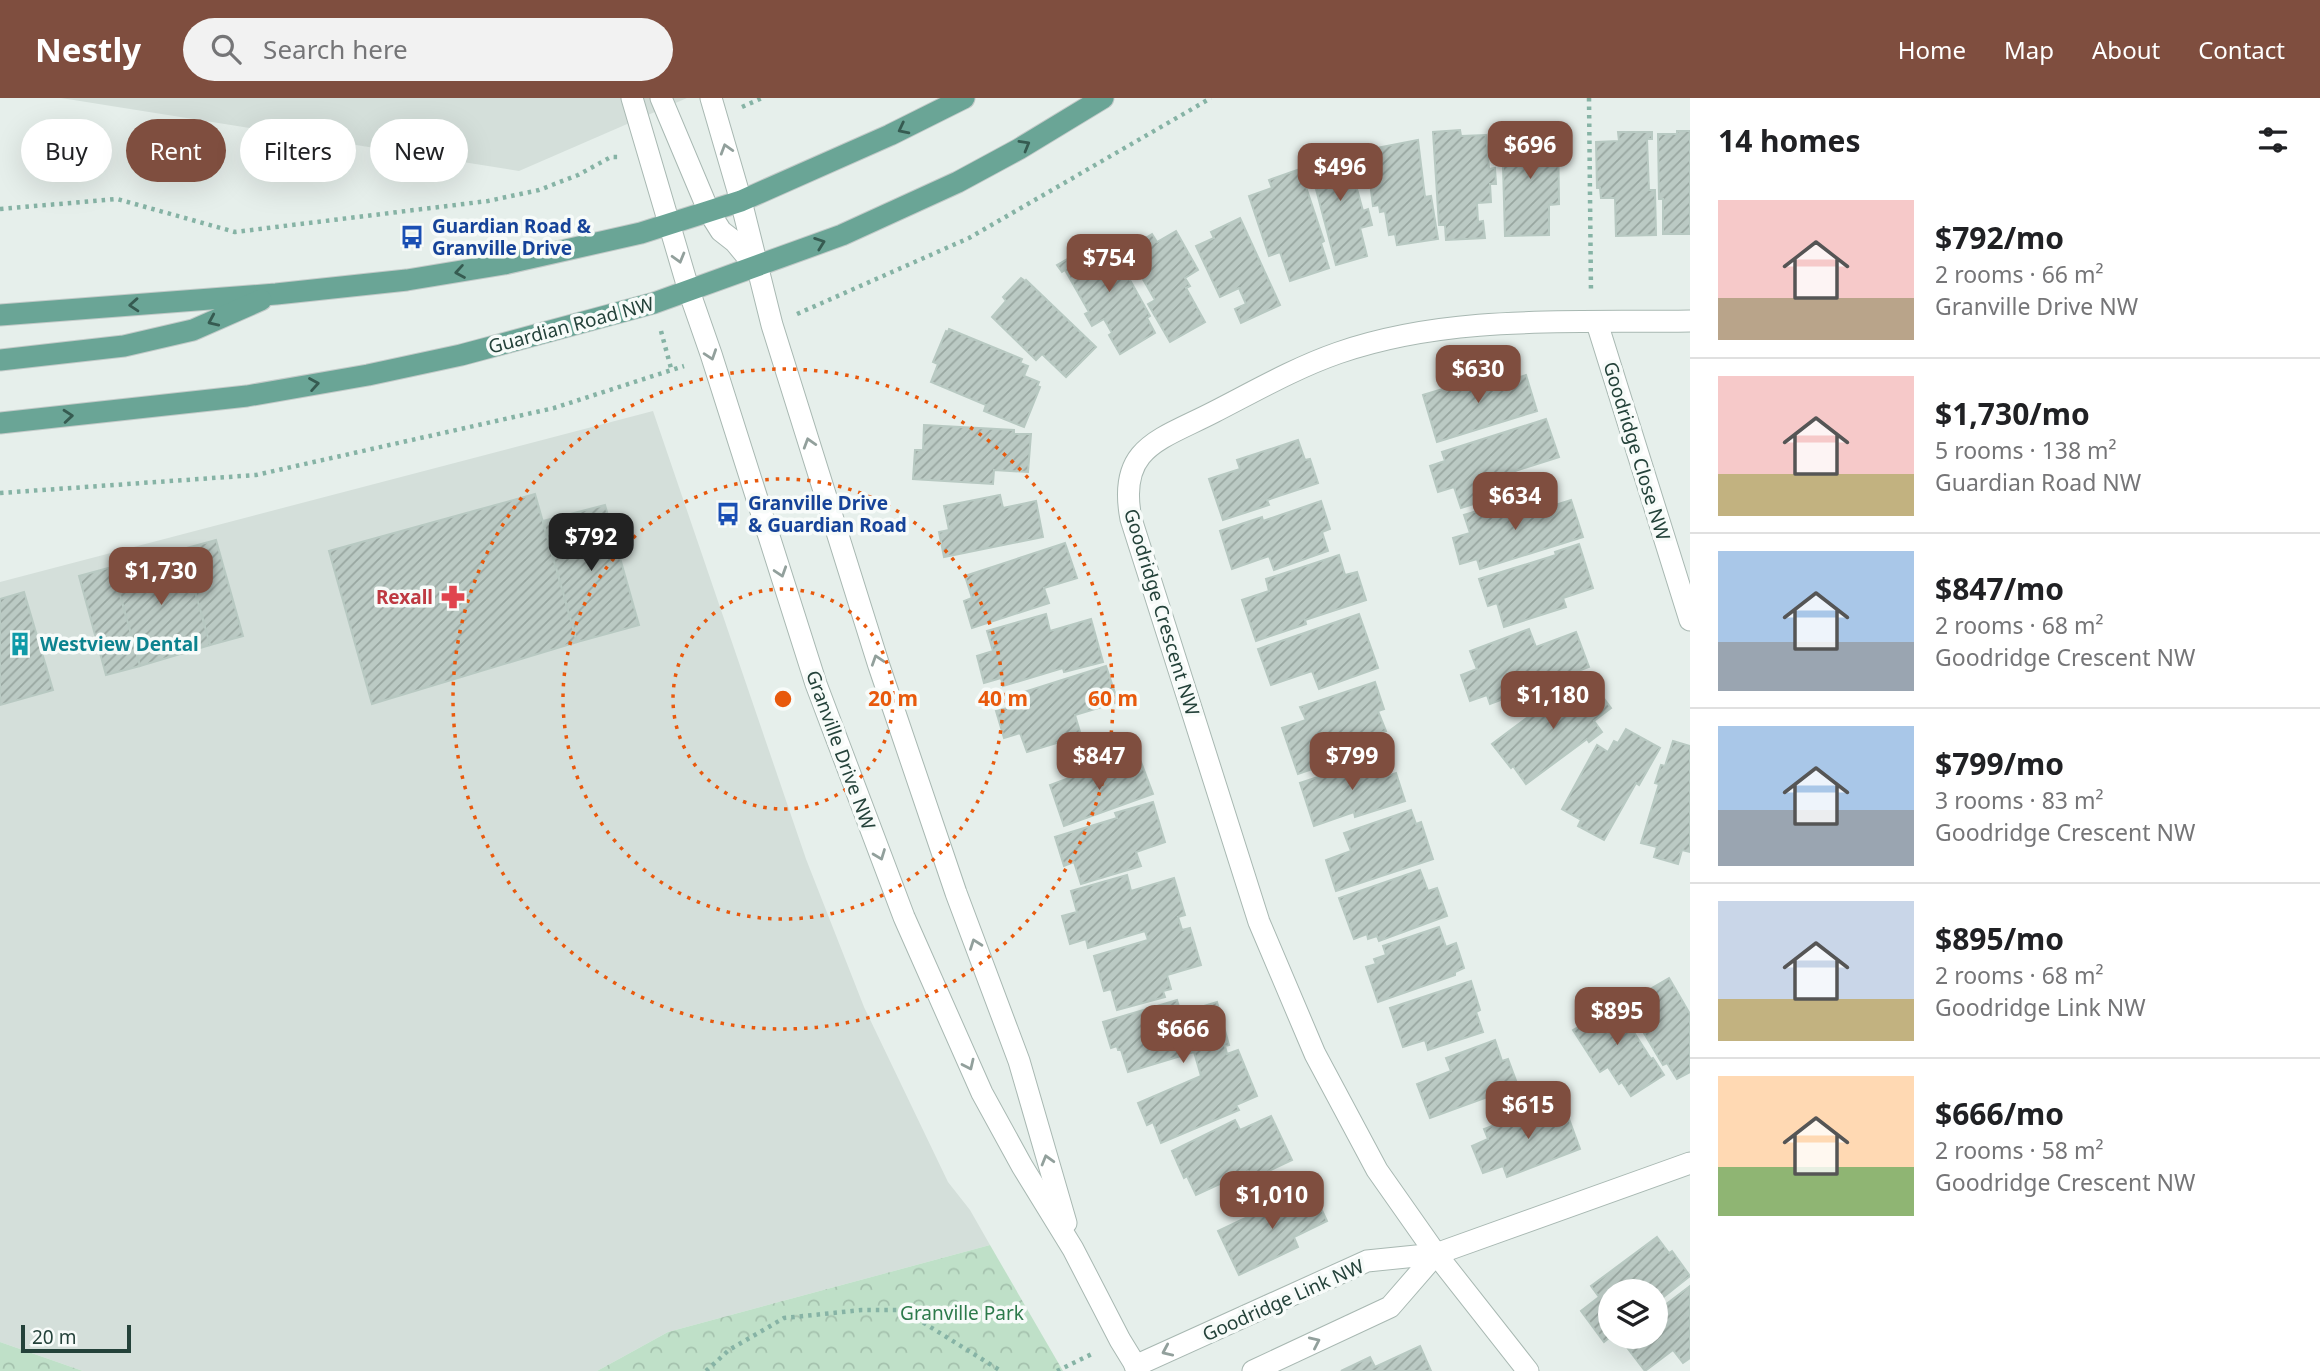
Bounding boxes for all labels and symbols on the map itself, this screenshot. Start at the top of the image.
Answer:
one-way arrow [898,120,910,134]
pin: $696 [1489,122,1571,181]
one-way arrow [1018,140,1030,153]
one-way arrow [719,144,734,156]
pin: $496 [1299,144,1381,203]
place label: Guardian Road & Granville Drive [432,213,592,261]
bus stop icon: Guardian Road & Granville Drive [398,223,426,251]
pin: $754 [1068,234,1150,294]
one-way arrow [813,237,826,251]
one-way arrow [671,252,686,264]
one-way arrow [454,264,466,279]
street label: Guardian Road NW [485,290,657,360]
one-way arrow [128,297,139,312]
one-way arrow [208,313,220,327]
pin: $630 [1437,345,1519,405]
one-way arrow [703,348,717,361]
street label: Goodridge Close NW [1597,358,1677,544]
one-way arrow [308,378,320,393]
one-way arrow [63,409,74,424]
one-way arrow [803,437,817,449]
pin: $634 [1474,472,1556,532]
place label: Granville Drive & Guardian Road [748,490,907,538]
bus stop icon: Granville Drive & Guardian Road [714,500,742,528]
street label: Goodridge Crescent NW [1118,505,1206,719]
pin: $792 [550,514,632,573]
pin: $1,730 [104,547,218,607]
one-way arrow [772,565,787,577]
pharmacy icon: Rexall [439,583,467,611]
place label: Rexall [376,584,433,610]
building icon: Westview Dental [6,630,34,658]
place label: Westview Dental [40,631,199,657]
one-way arrow [871,654,886,666]
street label: Granville Drive NW [800,667,882,834]
pin: $1,180 [1496,672,1610,731]
text: 20 m [868,684,918,712]
text: 40 m [978,684,1028,712]
text: 60 m [1088,684,1138,712]
centre of rings [771,687,795,711]
pin: $847 [1058,732,1140,792]
pin: $799 [1311,732,1393,792]
one-way arrow [872,849,886,861]
one-way arrow [970,939,984,951]
pin: $895 [1576,988,1658,1047]
pin: $666 [1142,1006,1224,1065]
one-way arrow [961,1058,975,1070]
pin: $615 [1487,1082,1569,1141]
one-way arrow [1041,1154,1056,1166]
pin: $1,010 [1215,1172,1329,1231]
street label: Goodridge Link NW [1198,1253,1368,1347]
park label: Granville Park [900,1300,1024,1326]
scale bar [21,1322,131,1354]
one-way arrow [1307,1336,1320,1350]
one-way arrow [1162,1343,1174,1357]

